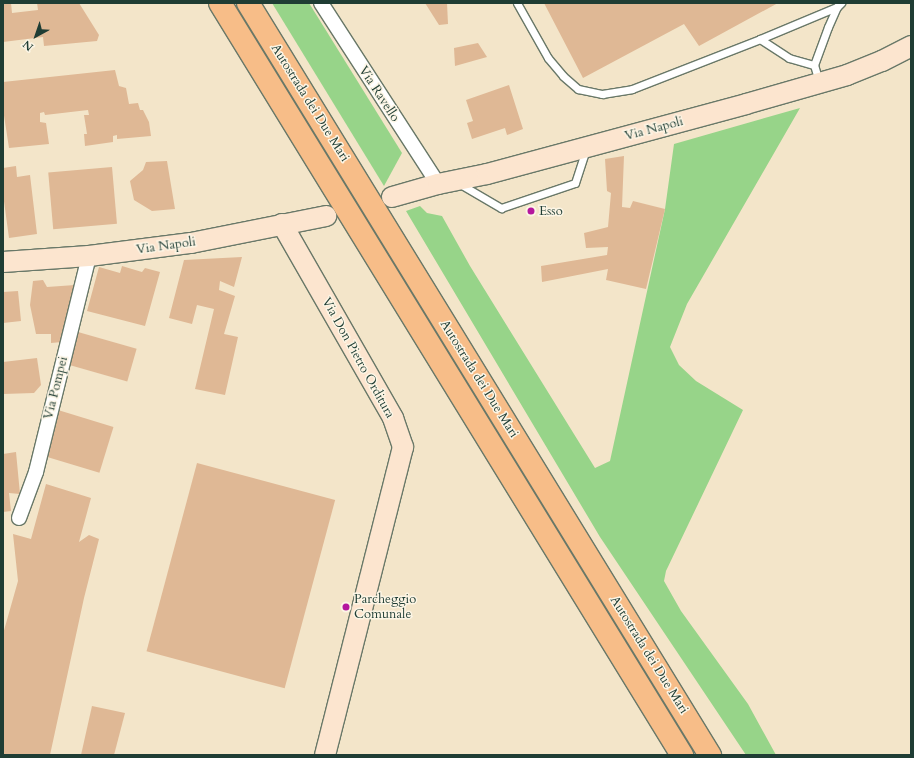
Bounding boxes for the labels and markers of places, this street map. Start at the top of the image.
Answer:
place label: Esso [539,203,563,219]
marker: Esso [526,206,536,216]
place label: Parcheggio Comunale [354,592,416,623]
marker: Parcheggio Comunale [341,602,351,612]

